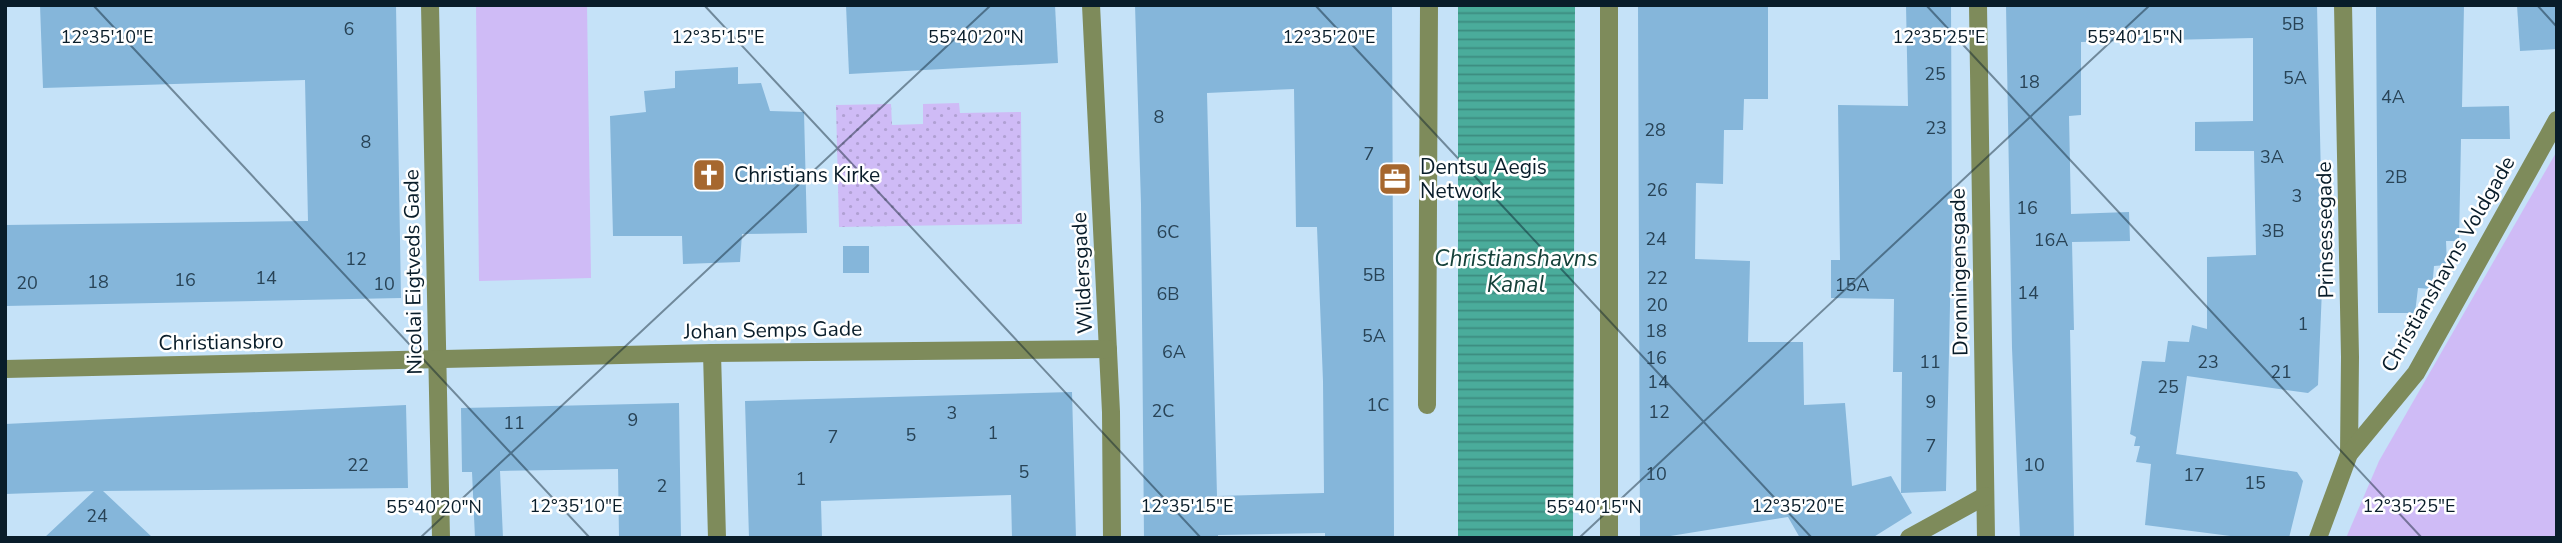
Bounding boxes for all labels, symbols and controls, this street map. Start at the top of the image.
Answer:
house number: 5B [2282,12,2304,36]
house number: 6 [344,17,354,41]
text: 12°35'10"E [61,25,154,49]
text: 12°35'15"E [672,25,765,49]
text: 55°40'20"N [928,25,1024,49]
text: 12°35'20"E [1283,25,1376,49]
text: 12°35'25"E [1893,25,1986,49]
text: 55°40'15"N [2087,25,2183,49]
house number: 25 [1924,62,1946,86]
house number: 5A [2283,66,2307,90]
house number: 18 [2018,70,2040,94]
house number: 4A [2381,85,2405,109]
house number: 8 [1154,105,1164,129]
house number: 23 [1925,116,1947,140]
house number: 28 [1644,118,1666,142]
house number: 8 [361,130,371,154]
house number: 7 [1364,142,1374,166]
house number: 3A [2260,145,2284,169]
street label: Christianshavns Voldgade [2375,151,2521,377]
place label: Dentsu Aegis Network [1420,153,1547,205]
church icon: Christians Kirke [690,156,728,194]
office icon: Dentsu Aegis Network [1376,160,1414,198]
place label: Christians Kirke [734,161,880,189]
street label: Prinsessegade [2310,161,2340,299]
house number: 2B [2385,165,2407,189]
street label: Nicolai Eigtveds Gade [397,169,429,375]
house number: 26 [1646,178,1668,202]
house number: 3 [2292,184,2302,208]
street label: Dronningensgade [1944,188,1974,356]
house number: 16 [2016,196,2038,220]
street label: Wildersgade [1065,211,1099,335]
house number: 3B [2262,219,2284,243]
house number: 6C [1157,220,1179,244]
house number: 24 [1645,227,1667,251]
house number: 16A [2034,228,2068,252]
water label: Christianshavns Kanal [1434,243,1598,300]
house number: 12 [345,247,367,271]
house number: 5B [1363,263,1385,287]
house number: 14 [255,266,277,290]
house number: 22 [1646,266,1668,290]
house number: 16 [174,268,196,292]
house number: 18 [87,270,109,294]
house number: 20 [16,271,38,295]
house number: 10 [373,272,395,296]
house number: 15A [1835,273,1869,297]
house number: 14 [2017,281,2039,305]
house number: 6B [1157,282,1179,306]
house number: 20 [1646,293,1668,317]
house number: 1 [2298,312,2308,336]
street label: Johan Semps Gade [683,314,862,346]
house number: 18 [1645,319,1667,343]
house number: 5A [1362,324,1386,348]
street label: Christiansbro [158,327,284,357]
house number: 6A [1162,340,1186,364]
house number: 16 [1645,346,1667,370]
house number: 11 [1919,350,1941,374]
house number: 23 [2197,350,2219,374]
house number: 21 [2270,360,2292,384]
house number: 14 [1647,370,1669,394]
house number: 25 [2157,375,2179,399]
house number: 9 [1926,390,1936,414]
house number: 1C [1367,393,1389,417]
house number: 2C [1152,399,1174,423]
house number: 12 [1648,400,1670,424]
house number: 3 [947,401,957,425]
house number: 9 [628,408,638,432]
house number: 11 [503,411,525,435]
house number: 1 [988,421,998,445]
house number: 5 [906,423,916,447]
house number: 7 [828,425,838,449]
house number: 7 [1926,434,1936,458]
house number: 22 [347,453,369,477]
house number: 10 [2023,453,2045,477]
house number: 5 [1019,460,1029,484]
house number: 10 [1645,462,1667,486]
house number: 17 [2183,463,2205,487]
house number: 1 [796,467,806,491]
house number: 15 [2244,471,2266,495]
house number: 2 [657,474,667,498]
text: 12°35'10"E [530,494,623,518]
text: 12°35'15"E [1141,494,1234,518]
text: 12°35'20"E [1752,494,1845,518]
text: 12°35'25"E [2363,494,2456,518]
text: 55°40'20"N [386,495,482,519]
text: 55°40'15"N [1546,495,1642,519]
house number: 24 [86,504,108,528]

